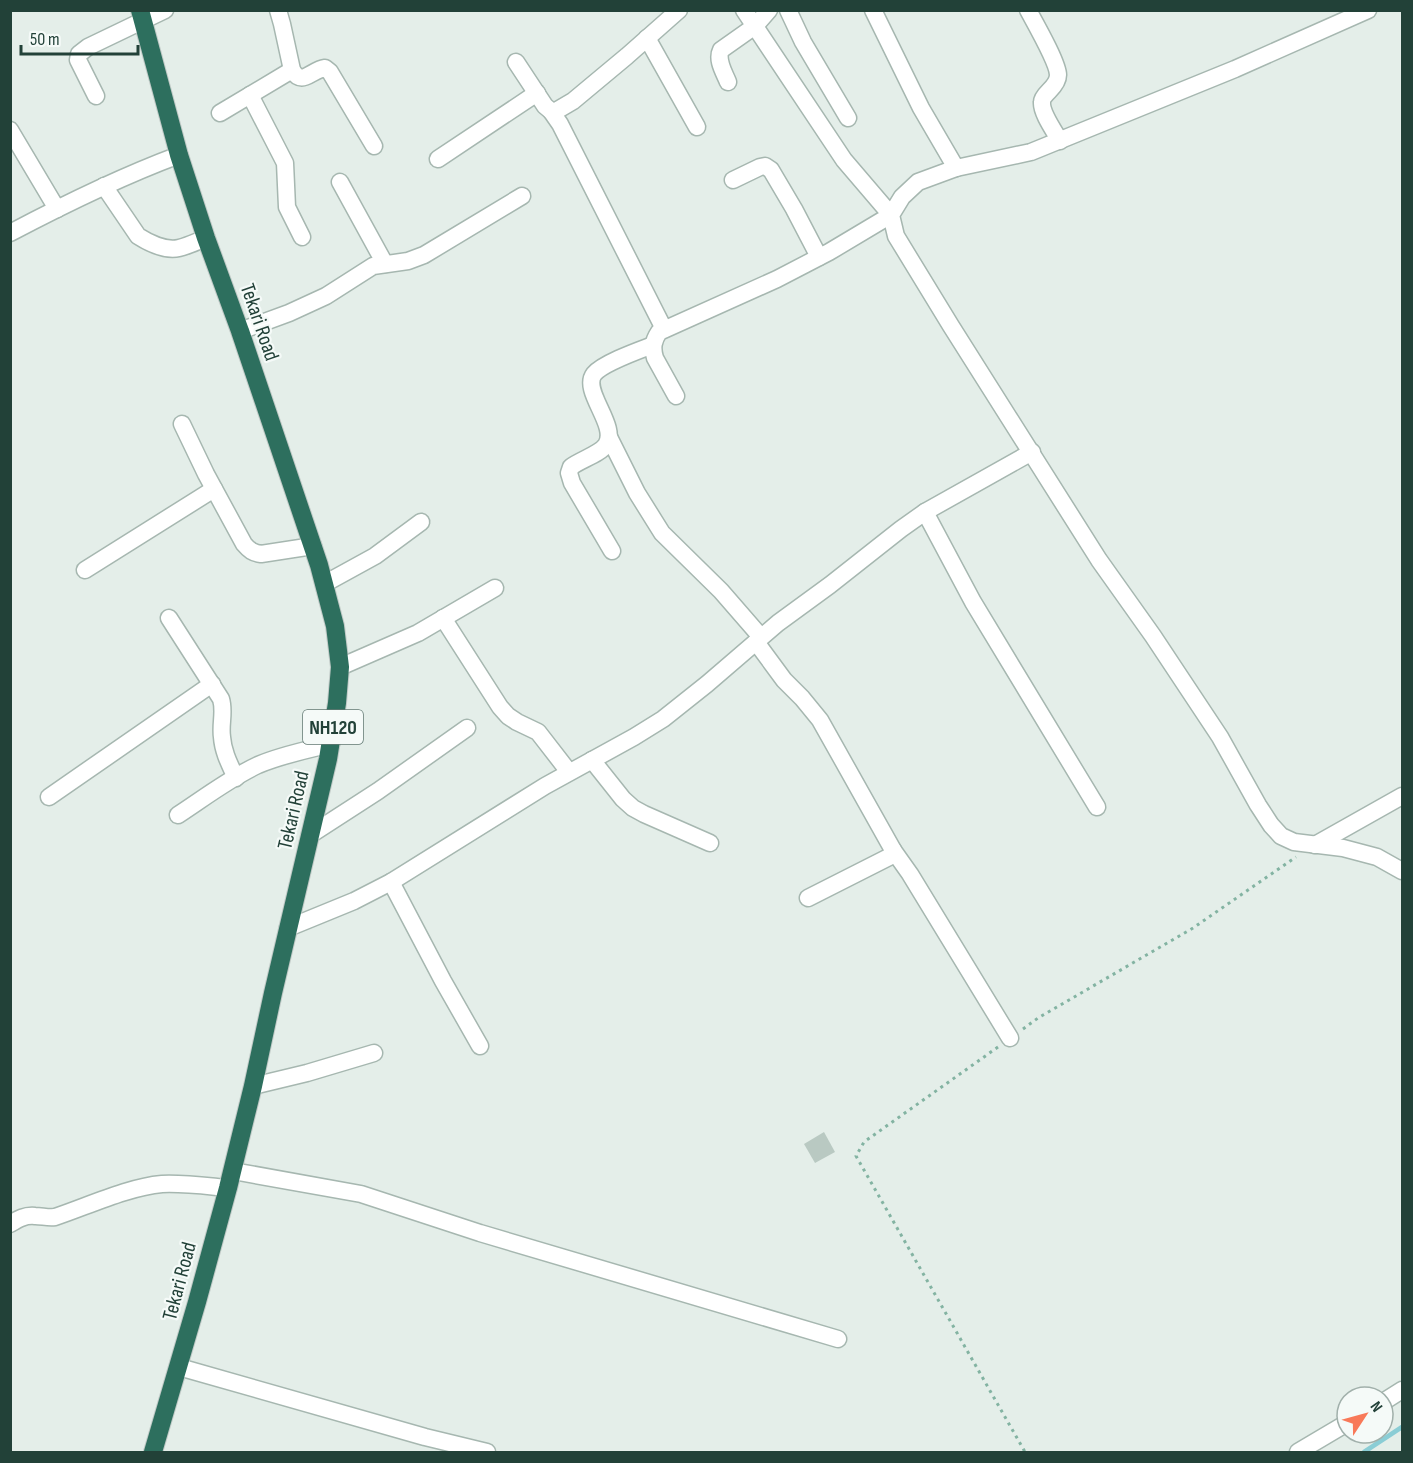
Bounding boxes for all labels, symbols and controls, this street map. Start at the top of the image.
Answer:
scale bar [21,18,138,56]
text: 50 m [30,29,60,50]
street label: Tekari Road [235,280,284,364]
road number: NH120 [303,710,363,744]
street label: Tekari Road [272,768,315,852]
street label: Tekari Road [157,1239,202,1323]
north arrow [1335,1385,1395,1445]
text: N [1366,1398,1386,1416]

